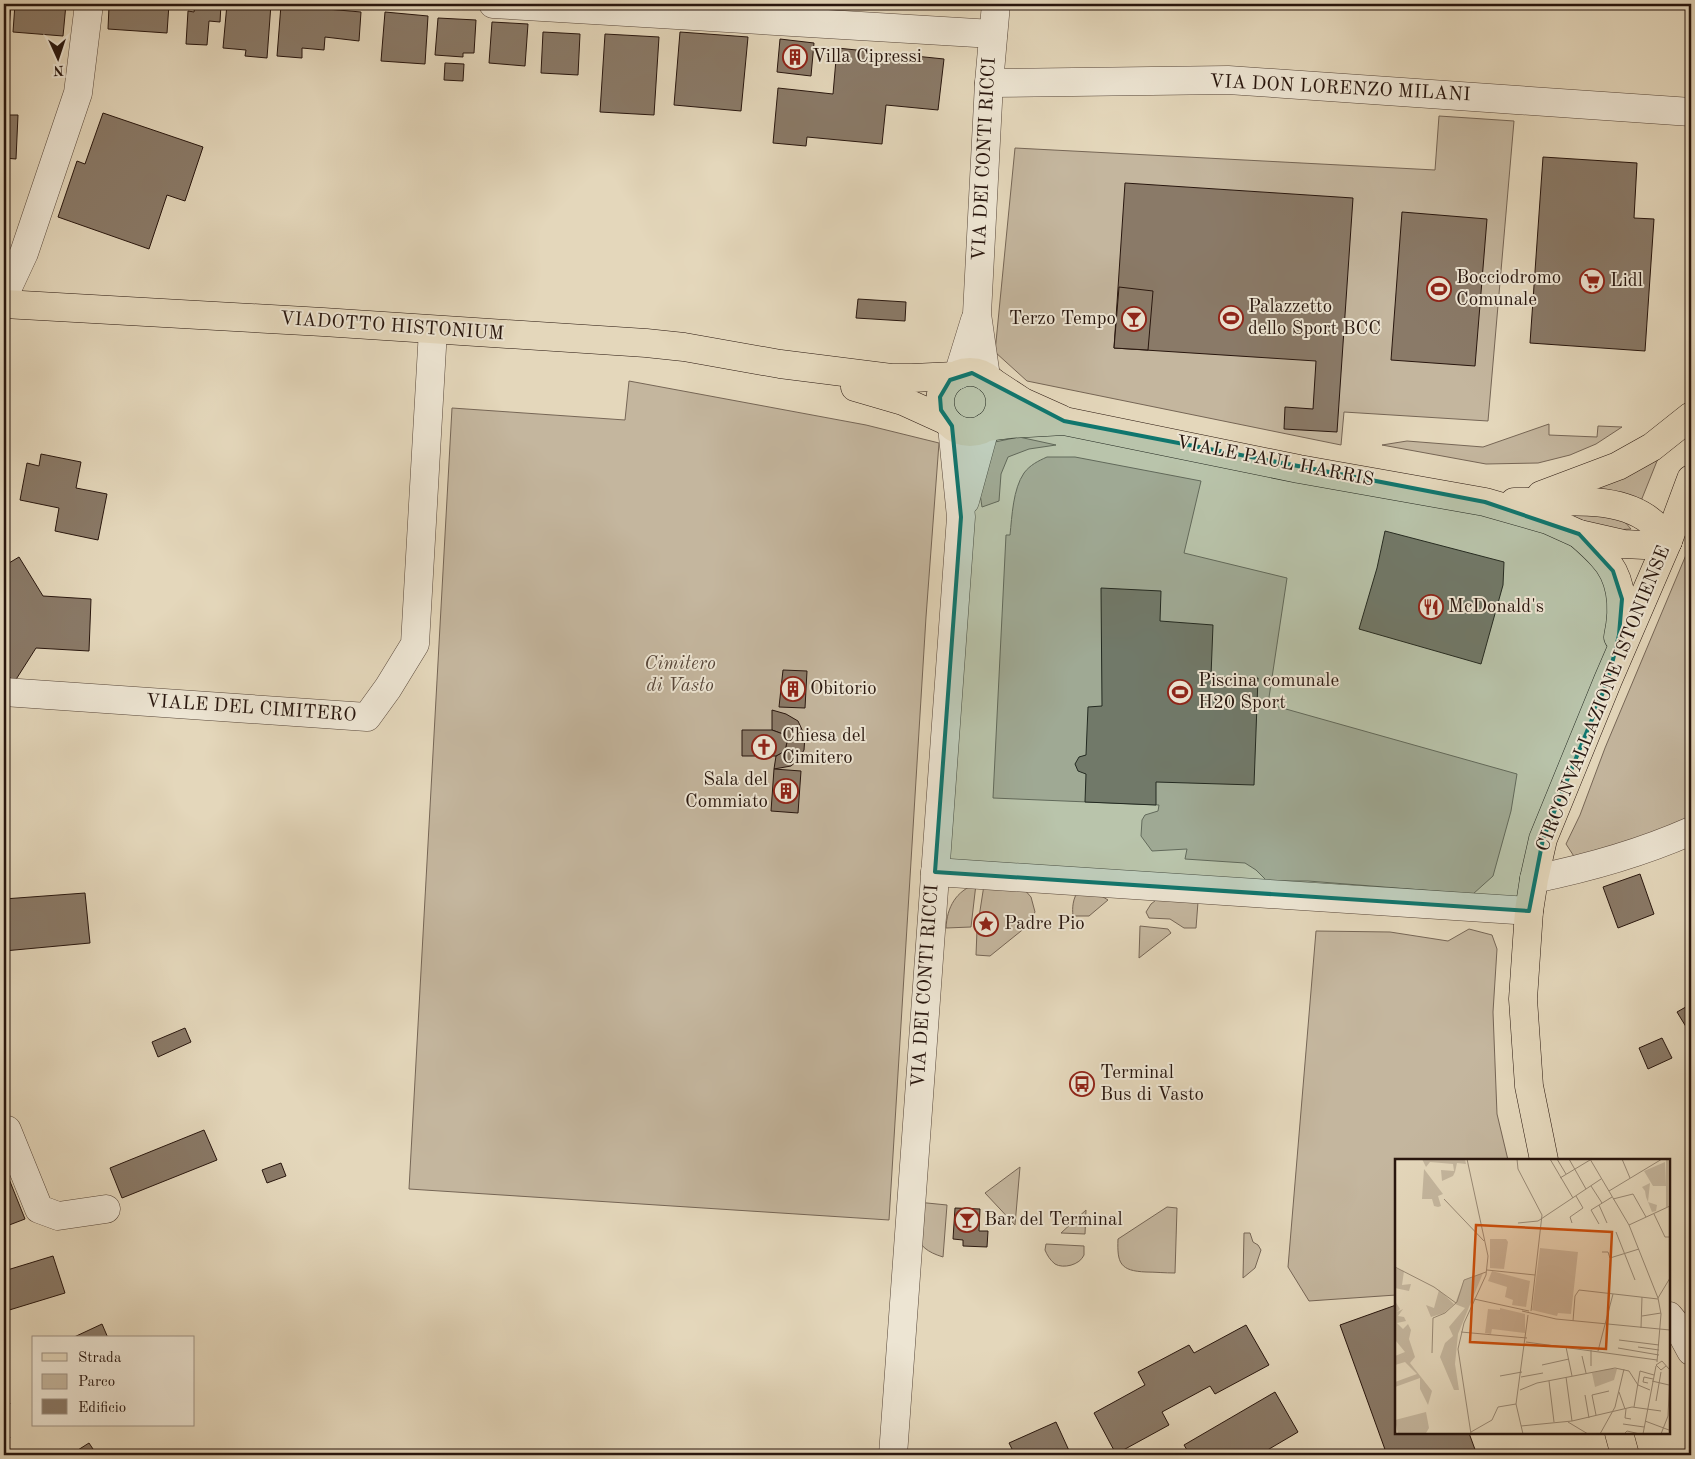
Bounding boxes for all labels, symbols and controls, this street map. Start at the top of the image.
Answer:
north arrow [32,32,82,82]
building icon: Villa Cipressi [782,44,808,70]
place label: Villa Cipressi [812,48,922,67]
street label: VIA DEI CONTI RICCI [970,57,1000,261]
text: N [53,63,64,77]
street label: VIA DON LORENZO MILANI [1209,73,1471,105]
supermarket icon: Lidl [1579,268,1605,294]
place label: Bocciodromo Comunale [1456,269,1561,310]
place label: Lidl [1610,272,1643,291]
sports icon: Bocciodromo Comunale [1426,276,1452,302]
place label: Palazzetto dello Sport BCC [1248,298,1381,339]
sports icon: Palazzetto dello Sport BCC [1218,305,1244,331]
bar icon: Terzo Tempo [1121,306,1147,332]
street label: VIADOTTO HISTONIUM [279,310,505,344]
place label: Terzo Tempo [1009,310,1116,329]
street label: VIALE PAUL HARRIS [1174,433,1376,491]
street label: CIRCONVALLAZIONE ISTONIENSE [1534,543,1674,855]
restaurant icon: McDonald's [1418,594,1444,620]
place label: McDonald's [1448,598,1544,617]
park label: Cimitero di Vasto [644,655,716,696]
place label: Piscina comunale H20 Sport [1198,672,1339,713]
building icon: Obitorio [780,676,806,702]
sports icon: Piscina comunale H20 Sport [1167,679,1193,705]
place label: Obitorio [810,680,877,699]
street label: VIALE DEL CIMITERO [145,692,357,726]
place label: Chiesa del Cimitero [782,727,866,768]
church icon: Chiesa del Cimitero [751,734,777,760]
place label: Sala del Commiato [685,771,768,812]
building icon: Sala del Commiato [773,778,799,804]
street label: VIA DEI CONTI RICCI [909,884,943,1088]
place icon: Padre Pio [973,911,999,937]
place label: Padre Pio [1004,915,1085,934]
place label: Terminal Bus di Vasto [1100,1064,1204,1105]
bus stop icon: Terminal Bus di Vasto [1069,1071,1095,1097]
inset map [1395,1159,1670,1434]
bar icon: Bar del Terminal [954,1207,980,1233]
place label: Bar del Terminal [984,1211,1123,1230]
legend [32,1336,195,1426]
text: Strada [78,1351,122,1366]
text: Parco [78,1375,115,1390]
text: Edificio [78,1401,126,1416]

